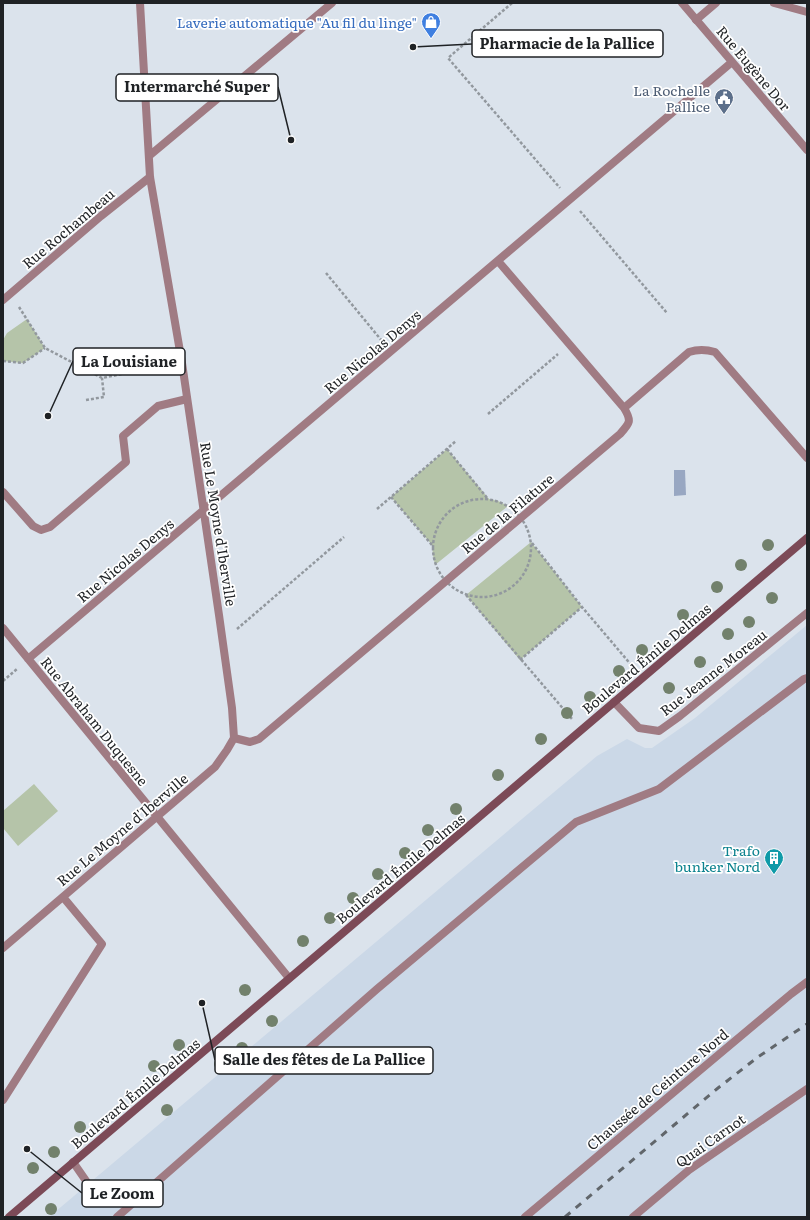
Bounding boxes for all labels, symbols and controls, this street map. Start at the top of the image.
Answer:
shop icon: Laverie automatique "Au fil du linge" [420,11,442,39]
place label: Laverie automatique "Au fil du linge" [177,12,417,32]
street label: Rue Eugène Dor [712,21,796,115]
callout: Pharmacie de la Pallice [472,30,663,57]
text: Pharmacie de la Pallice [479,31,655,54]
callout: Intermarché Super [116,74,278,101]
text: Intermarché Super [124,74,270,97]
place label: La Rochelle Pallice [633,80,710,116]
public building icon: La Rochelle Pallice [713,87,735,115]
street label: Rue Rochambeau [18,183,119,273]
street label: Rue Nicolas Denys [319,304,425,398]
callout: La Louisiane [73,348,185,375]
text: La Louisiane [81,349,178,372]
street label: Rue Le Moyne d'Iberville [196,441,242,607]
street label: Rue de la Filature [456,468,558,558]
street label: Rue Nicolas Denys [72,513,178,607]
street label: Boulevard Émile Delmas [577,598,715,718]
street label: Rue Jeanne Moreau [655,624,771,720]
street label: Rue Abraham Duquesne [37,652,153,790]
street label: Rue Le Moyne d'Iberville [52,768,192,890]
street label: Boulevard Émile Delmas [331,808,469,928]
place label: Trafo bunker Nord [674,840,760,876]
building icon: Trafo bunker Nord [763,847,785,875]
street label: Chaussée de Ceinture Nord [582,1024,732,1154]
street label: Boulevard Émile Delmas [66,1033,204,1153]
callout: Salle des fêtes de La Pallice [215,1047,433,1074]
text: Salle des fêtes de La Pallice [223,1047,426,1070]
street label: Quai Carnot [671,1108,749,1171]
callout: Le Zoom [82,1180,163,1207]
text: Le Zoom [89,1181,155,1204]

